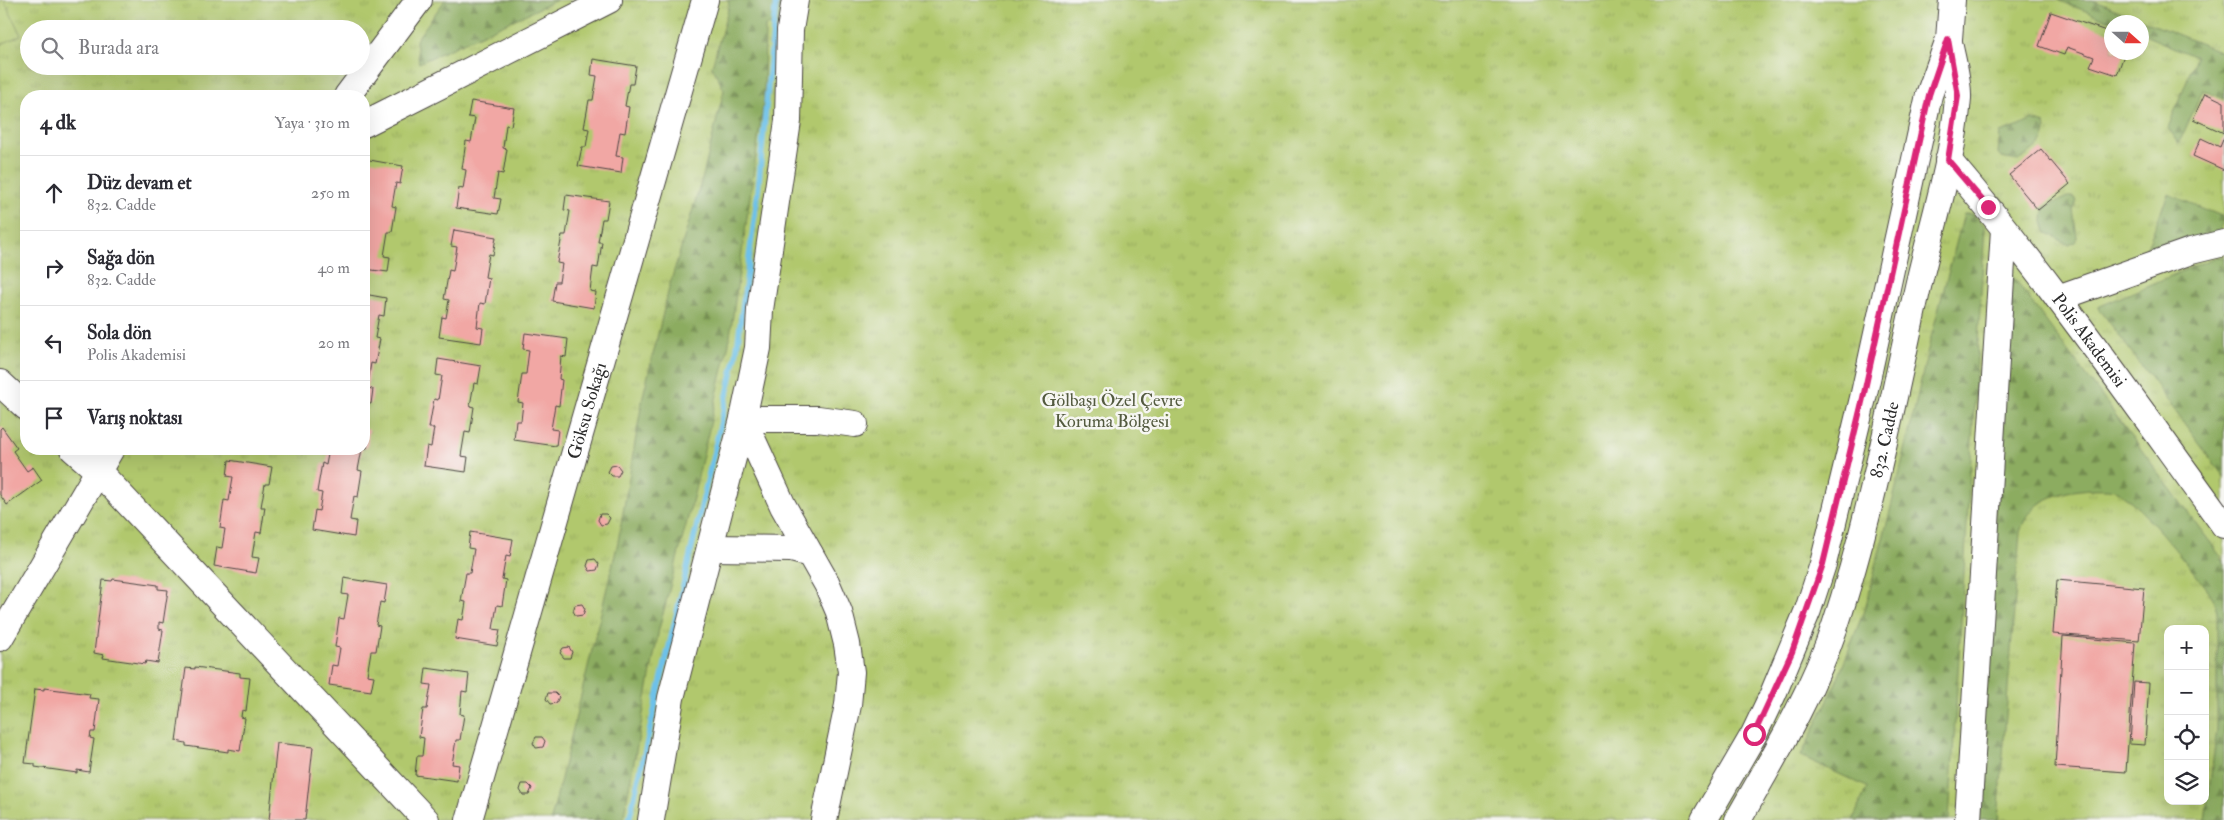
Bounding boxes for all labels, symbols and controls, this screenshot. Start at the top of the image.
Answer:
north arrow [2104,15,2149,60]
search box [20,20,370,75]
icon: search [38,34,66,62]
text: Burada ara [78,36,159,60]
text: 4 dk [40,109,76,136]
text: Yaya · 310 m [275,113,350,133]
text: Düz devam et [87,171,192,195]
icon: ahead [40,179,68,207]
text: 250 m [311,183,350,203]
text: 832. Cadde [87,195,156,215]
route end [1977,196,2000,219]
text: Sağa dön [87,246,155,270]
icon: right [40,254,68,282]
text: 40 m [317,258,350,278]
text: 832. Cadde [87,270,156,290]
street label: Polis Akademisi [2047,289,2131,392]
text: Sola dön [87,321,152,345]
icon: left [40,329,68,357]
text: 20 m [318,333,350,353]
text: Polis Akademisi [87,345,186,365]
street label: Göksu Sokağı [562,359,612,462]
park label: Gölbaşı Özel Çevre Koruma Bölgesi [1041,389,1183,433]
street label: 832. Cadde [1865,399,1905,480]
icon: arrive [40,404,68,432]
text: Varış noktası [87,406,183,430]
map controls [2164,625,2209,805]
button: + [2164,625,2209,670]
button: − [2164,670,2209,715]
button: locate [2164,715,2209,760]
route start [1743,723,1766,746]
button: layers [2164,760,2209,805]

